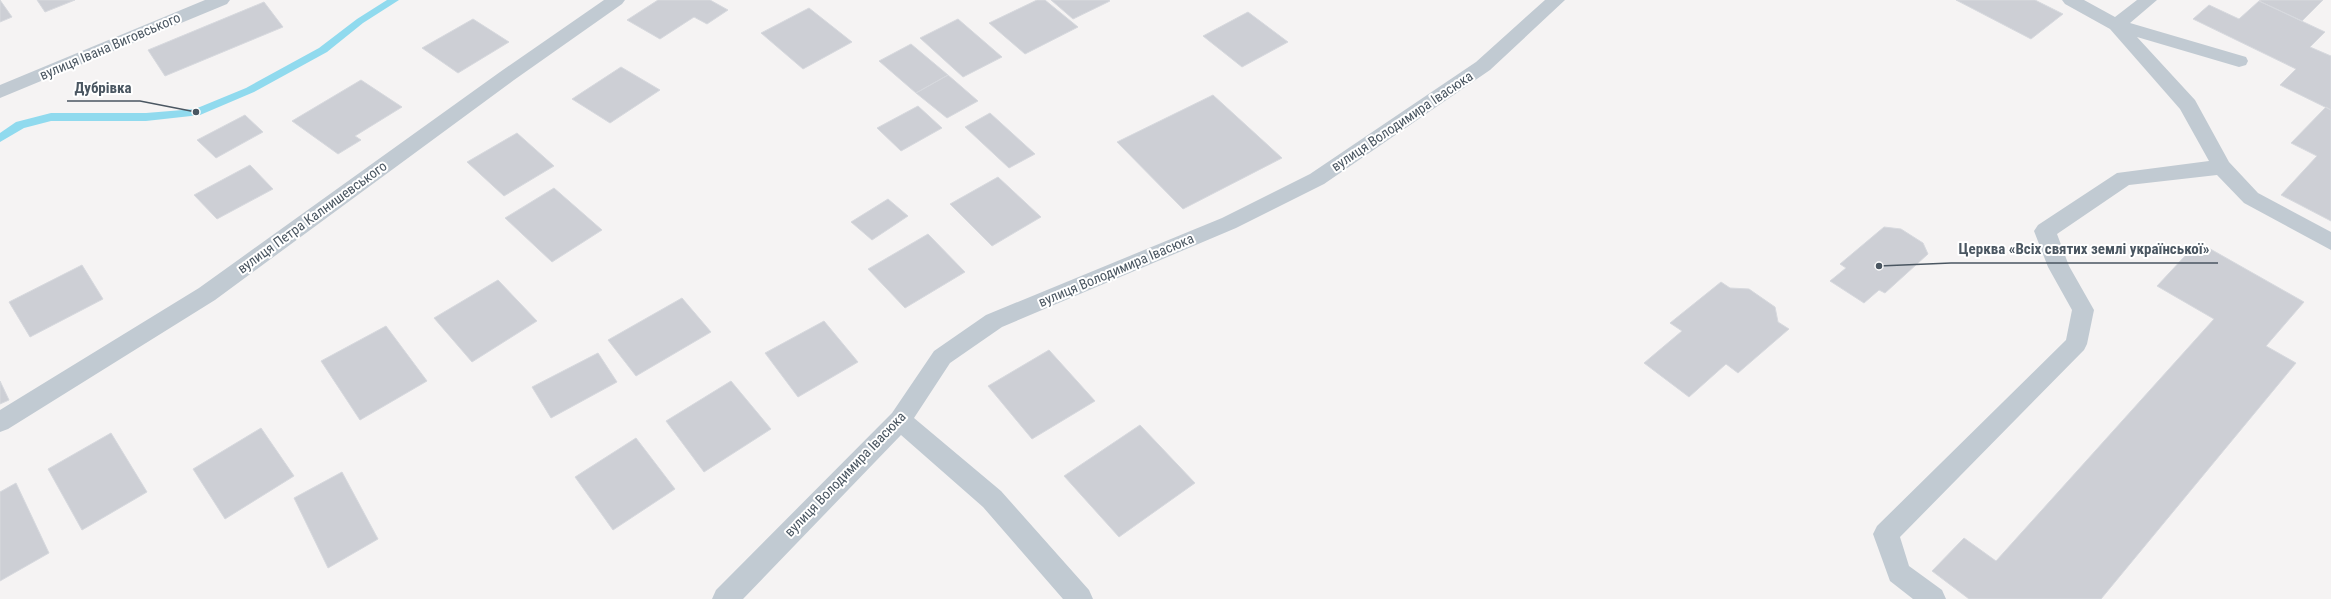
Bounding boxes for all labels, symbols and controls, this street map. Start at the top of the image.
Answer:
street label: вулиця Івана Виговського [37,9,183,83]
street label: вулиця Володимира Івасюка [1328,68,1476,174]
callout: Дубрівка [67,74,140,101]
text: Дубрівка [74,79,132,97]
street label: вулиця Петра Калнишевського [234,157,390,277]
street label: вулиця Володимира Івасюка [1036,230,1196,310]
callout: Церква «Всіх святих землі української» [1951,236,2218,263]
text: Церква «Всіх святих землі української» [1959,240,2210,258]
street label: вулиця Володимира Івасюка [781,408,909,540]

